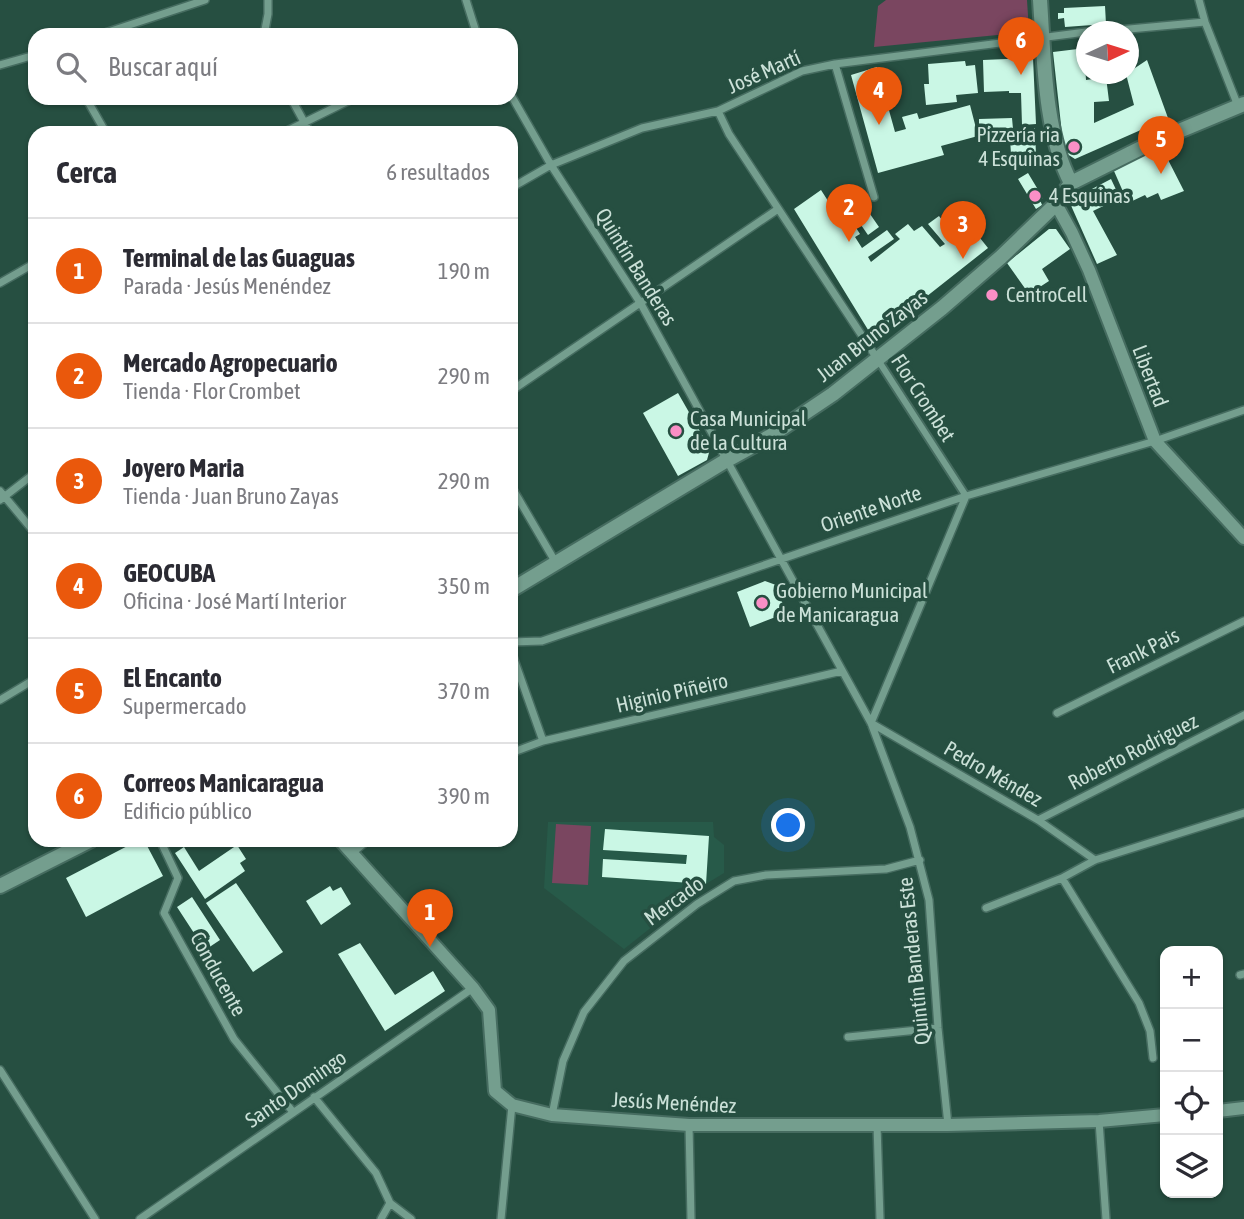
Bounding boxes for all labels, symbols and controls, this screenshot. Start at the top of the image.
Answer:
pin: 6 [998,17,1044,75]
north arrow [1076,21,1139,84]
search box [28,28,518,105]
street label: José Martí [723,44,804,98]
icon: search [52,48,90,86]
text: Buscar aquí [108,52,218,82]
pin: 4 [856,67,902,125]
pin: 5 [1138,116,1184,174]
place label: Pizzería ria 4 Esquinas [976,122,1060,170]
marker: Pizzería ria 4 Esquinas [1066,139,1082,155]
text: Cerca [56,155,117,189]
text: 6 resultados [386,159,490,185]
place label: 4 Esquinas [1049,183,1130,207]
pin: 2 [826,184,872,242]
marker: 4 Esquinas [1027,188,1043,204]
pin: 3 [940,201,986,259]
street label: Quintín Banderas [591,203,682,330]
text: Terminal de las Guaguas [123,243,355,273]
text: 1 [74,258,84,284]
text: 190 m [438,258,490,284]
text: Parada · Jesús Menéndez [123,273,331,299]
place label: CentroCell [1006,282,1088,306]
street label: Juan Bruno Zayas [811,285,931,386]
marker: CentroCell [984,287,1000,303]
street label: Libertad [1128,341,1174,410]
text: Mercado Agropecuario [123,348,338,378]
street label: Flor Crombet [887,349,961,445]
text: 2 [74,363,84,389]
text: 290 m [438,363,490,389]
text: Tienda · Flor Crombet [123,378,301,404]
place label: Casa Municipal de la Cultura [690,406,807,454]
marker: Casa Municipal de la Cultura [668,423,684,439]
text: Joyero Maria [123,453,244,483]
text: 3 [74,468,84,494]
text: 290 m [438,468,490,494]
street label: Oriente Norte [817,480,924,536]
text: Tienda · Juan Bruno Zayas [123,483,339,509]
text: GEOCUBA [123,558,215,588]
text: 4 [74,573,84,599]
text: 350 m [438,573,490,599]
place label: Gobierno Municipal de Manicaragua [776,578,928,626]
text: Oficina · José Martí Interior [123,588,346,614]
marker: Gobierno Municipal de Manicaragua [754,595,770,611]
street label: Frank Pais [1102,622,1183,678]
text: El Encanto [123,663,222,693]
street label: Higinio Piñeiro [614,668,730,717]
text: 5 [74,678,84,704]
text: 370 m [438,678,490,704]
text: Supermercado [123,693,247,719]
street label: Roberto Rodriguez [1064,708,1202,794]
street label: Pedro Méndez [940,735,1047,811]
text: Correos Manicaragua [123,768,324,798]
text: 6 [74,783,84,809]
text: 390 m [438,783,490,809]
text: Edificio público [123,798,252,824]
your location [771,808,805,842]
street label: Mercado [639,871,708,930]
street label: Quintín Banderas Este [892,876,934,1046]
pin: 1 [407,889,453,947]
street label: Conducente [186,927,252,1020]
map controls [1160,946,1223,1198]
button: + [1160,946,1223,1009]
button: − [1160,1009,1223,1072]
street label: Santo Domingo [240,1045,350,1132]
button: locate [1160,1072,1223,1135]
street label: Jesús Menéndez [611,1087,737,1117]
button: layers [1160,1135,1223,1198]

